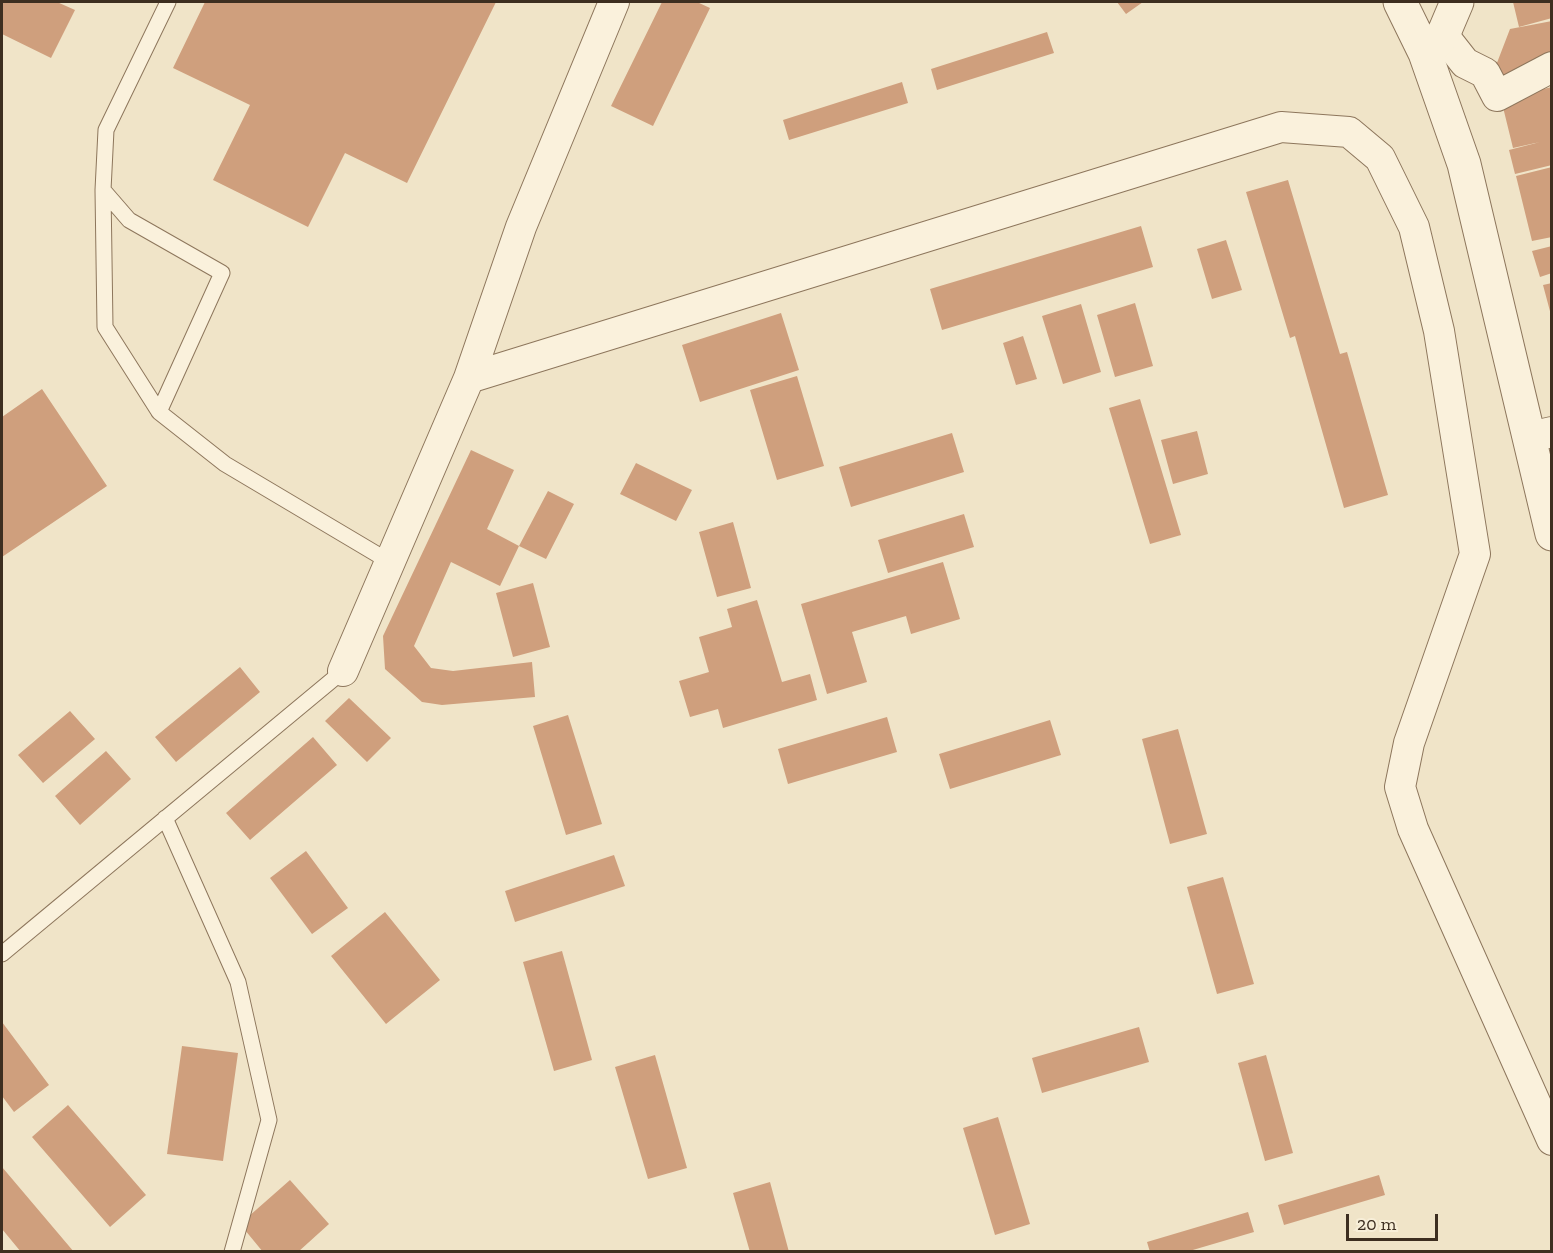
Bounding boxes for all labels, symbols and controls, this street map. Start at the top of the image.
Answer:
scale bar [1349,1202,1440,1240]
text: 20 m [1357,1213,1396,1235]

